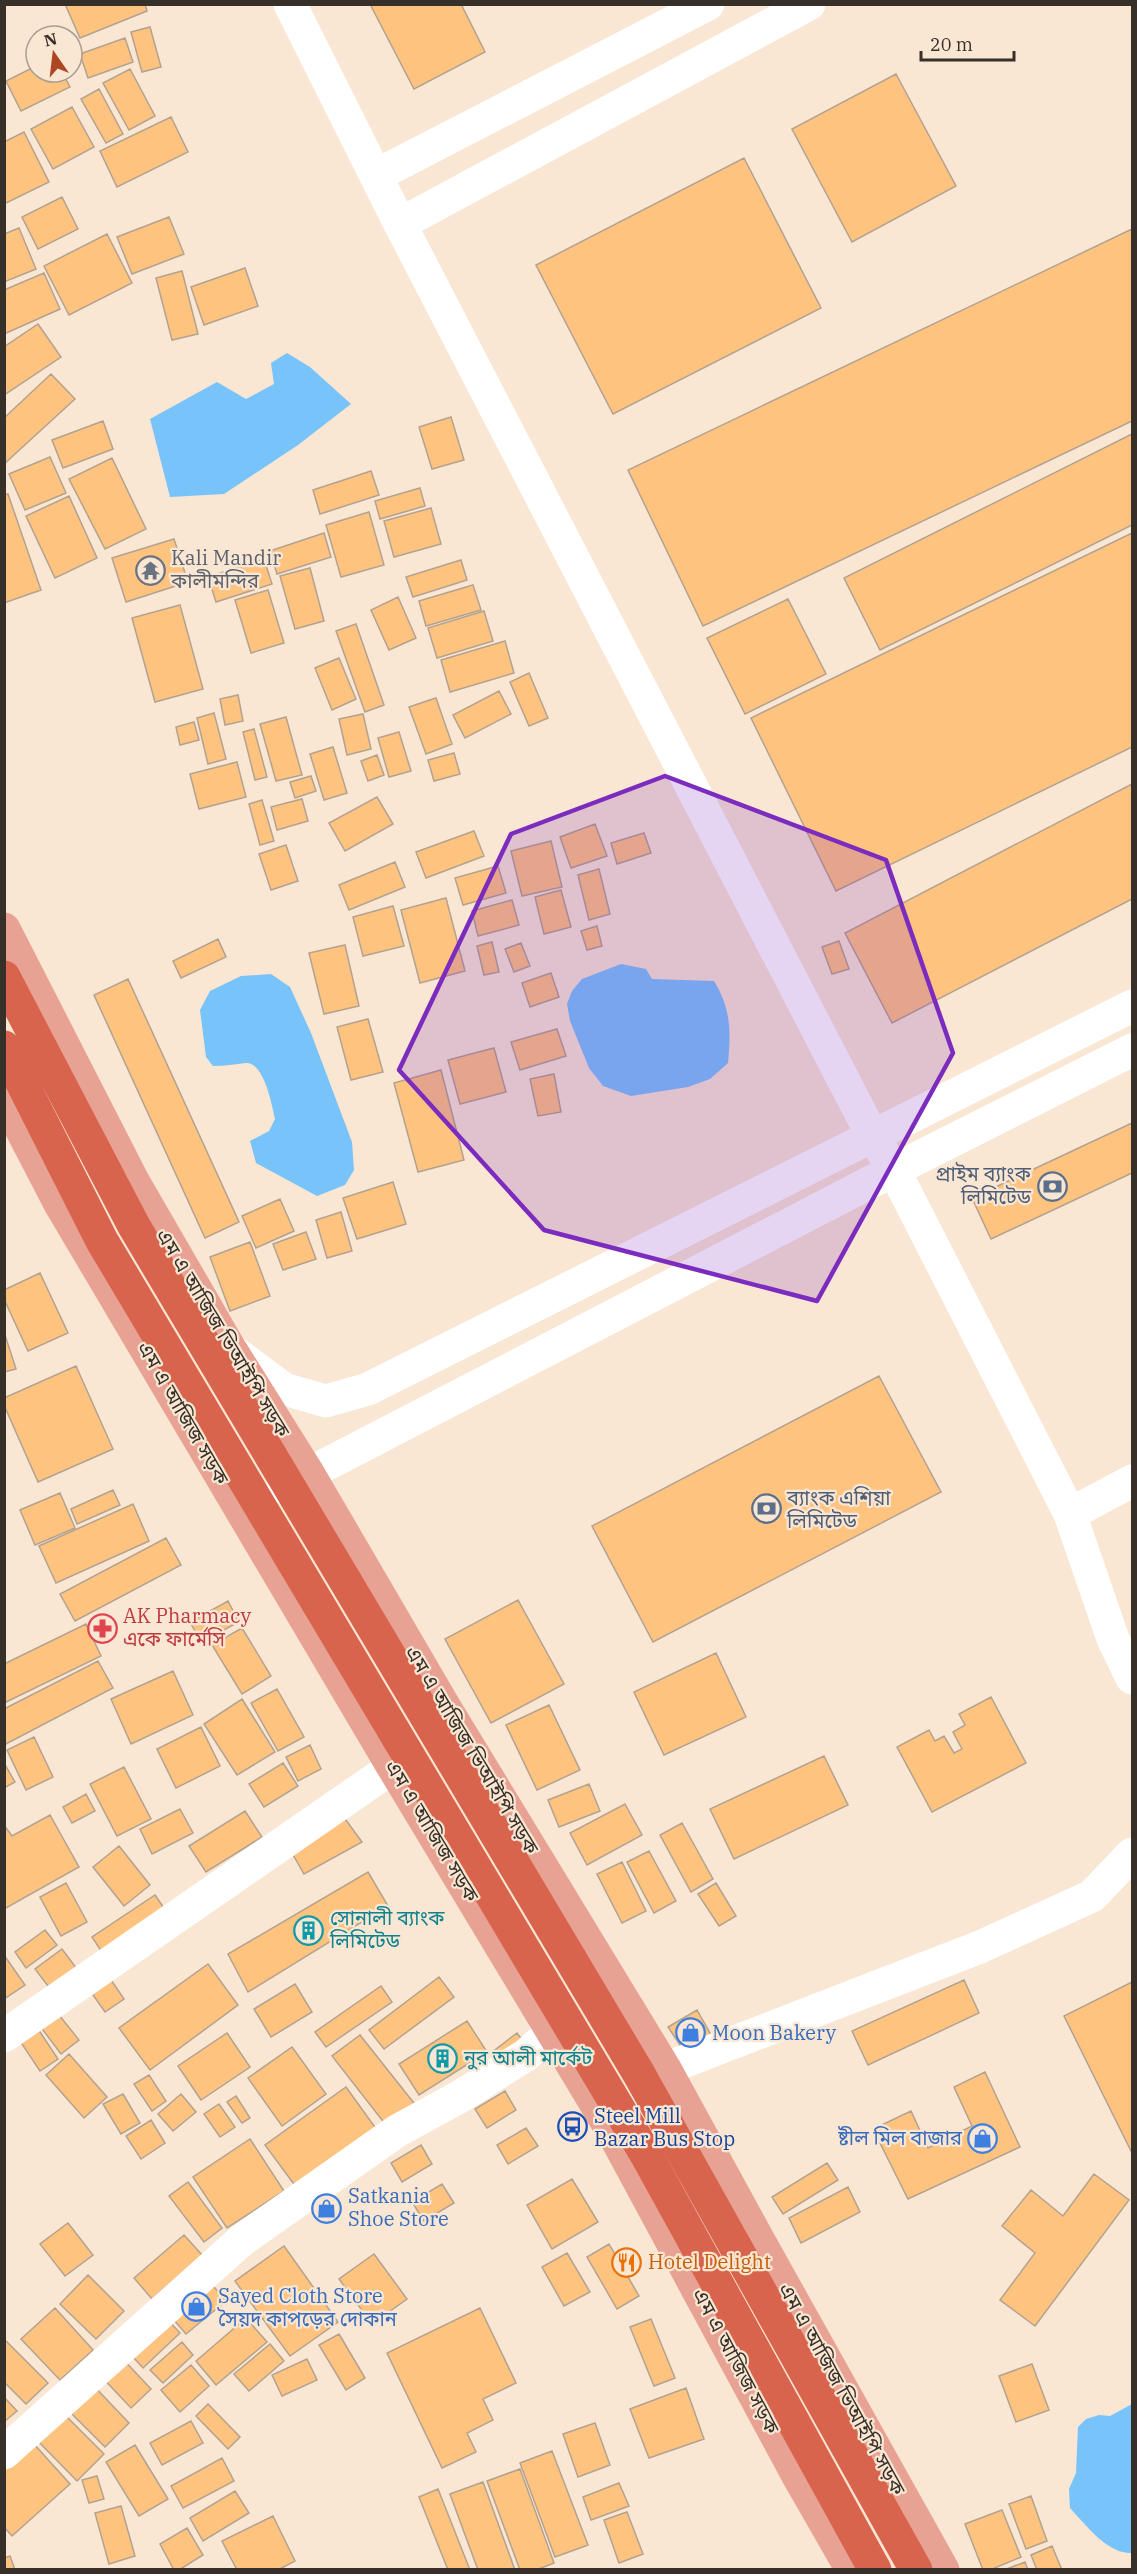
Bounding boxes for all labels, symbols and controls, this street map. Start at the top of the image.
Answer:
north arrow [24,24,84,84]
scale bar [921,24,1014,62]
text: N [42,28,59,51]
text: 20 m [930,33,973,56]
place label: Kali Mandir কালীমন্দির [170,544,281,594]
temple icon: Kali Mandir কালীমন্দির [134,554,166,586]
place label: প্রাইম ব্যাংক লিমিটেড [935,1160,1032,1210]
bank icon: প্রাইম ব্যাংক লিমিটেড [1036,1170,1068,1202]
street label: এম এ আজিজ ভিআইপি সড়ক [150,1223,297,1443]
street label: এম এ আজিজ সড়ক [131,1336,236,1490]
place label: ব্যাংক এশিয়া লিমিটেড [786,1484,891,1534]
bank icon: ব্যাংক এশিয়া লিমিটেড [750,1493,782,1525]
place label: AK Pharmacy একে ফার্মেসি [123,1602,252,1652]
pharmacy icon: AK Pharmacy একে ফার্মেসি [86,1612,118,1644]
street label: এম এ আজিজ ভিআইপি সড়ক [399,1640,546,1860]
street label: এম এ আজিজ সড়ক [379,1755,486,1908]
place label: সোনালী ব্যাংক লিমিটেড [329,1904,445,1954]
building icon: সোনালী ব্যাংক লিমিটেড [293,1914,325,1946]
shop icon: Moon Bakery [675,2017,707,2049]
place label: Moon Bakery [712,2019,836,2046]
building icon: নুর আলী মার্কেট [427,2042,459,2074]
place label: নুর আলী মার্কেট [463,2044,593,2071]
place label: Steel Mill Bazar Bus Stop [594,2102,735,2152]
bus stop icon: Steel Mill Bazar Bus Stop [557,2111,589,2143]
shop icon: ষ্টীল মিল বাজার [967,2122,999,2154]
place label: ষ্টীল মিল বাজার [837,2124,963,2151]
place label: Satkania Shoe Store [348,2182,449,2232]
shop icon: Satkania Shoe Store [311,2192,343,2224]
restaurant icon: Hotel Delight [611,2246,643,2278]
place label: Hotel Delight [648,2248,771,2275]
street label: এম এ আজিজ ভিআইপি সড়ক [773,2278,913,2500]
place label: Sayed Cloth Store সৈয়দ কাপড়ের দোকান [217,2282,398,2332]
street label: এম এ আজিজ সড়ক [687,2283,787,2439]
shop icon: Sayed Cloth Store সৈয়দ কাপড়ের দোকান [181,2291,213,2323]

